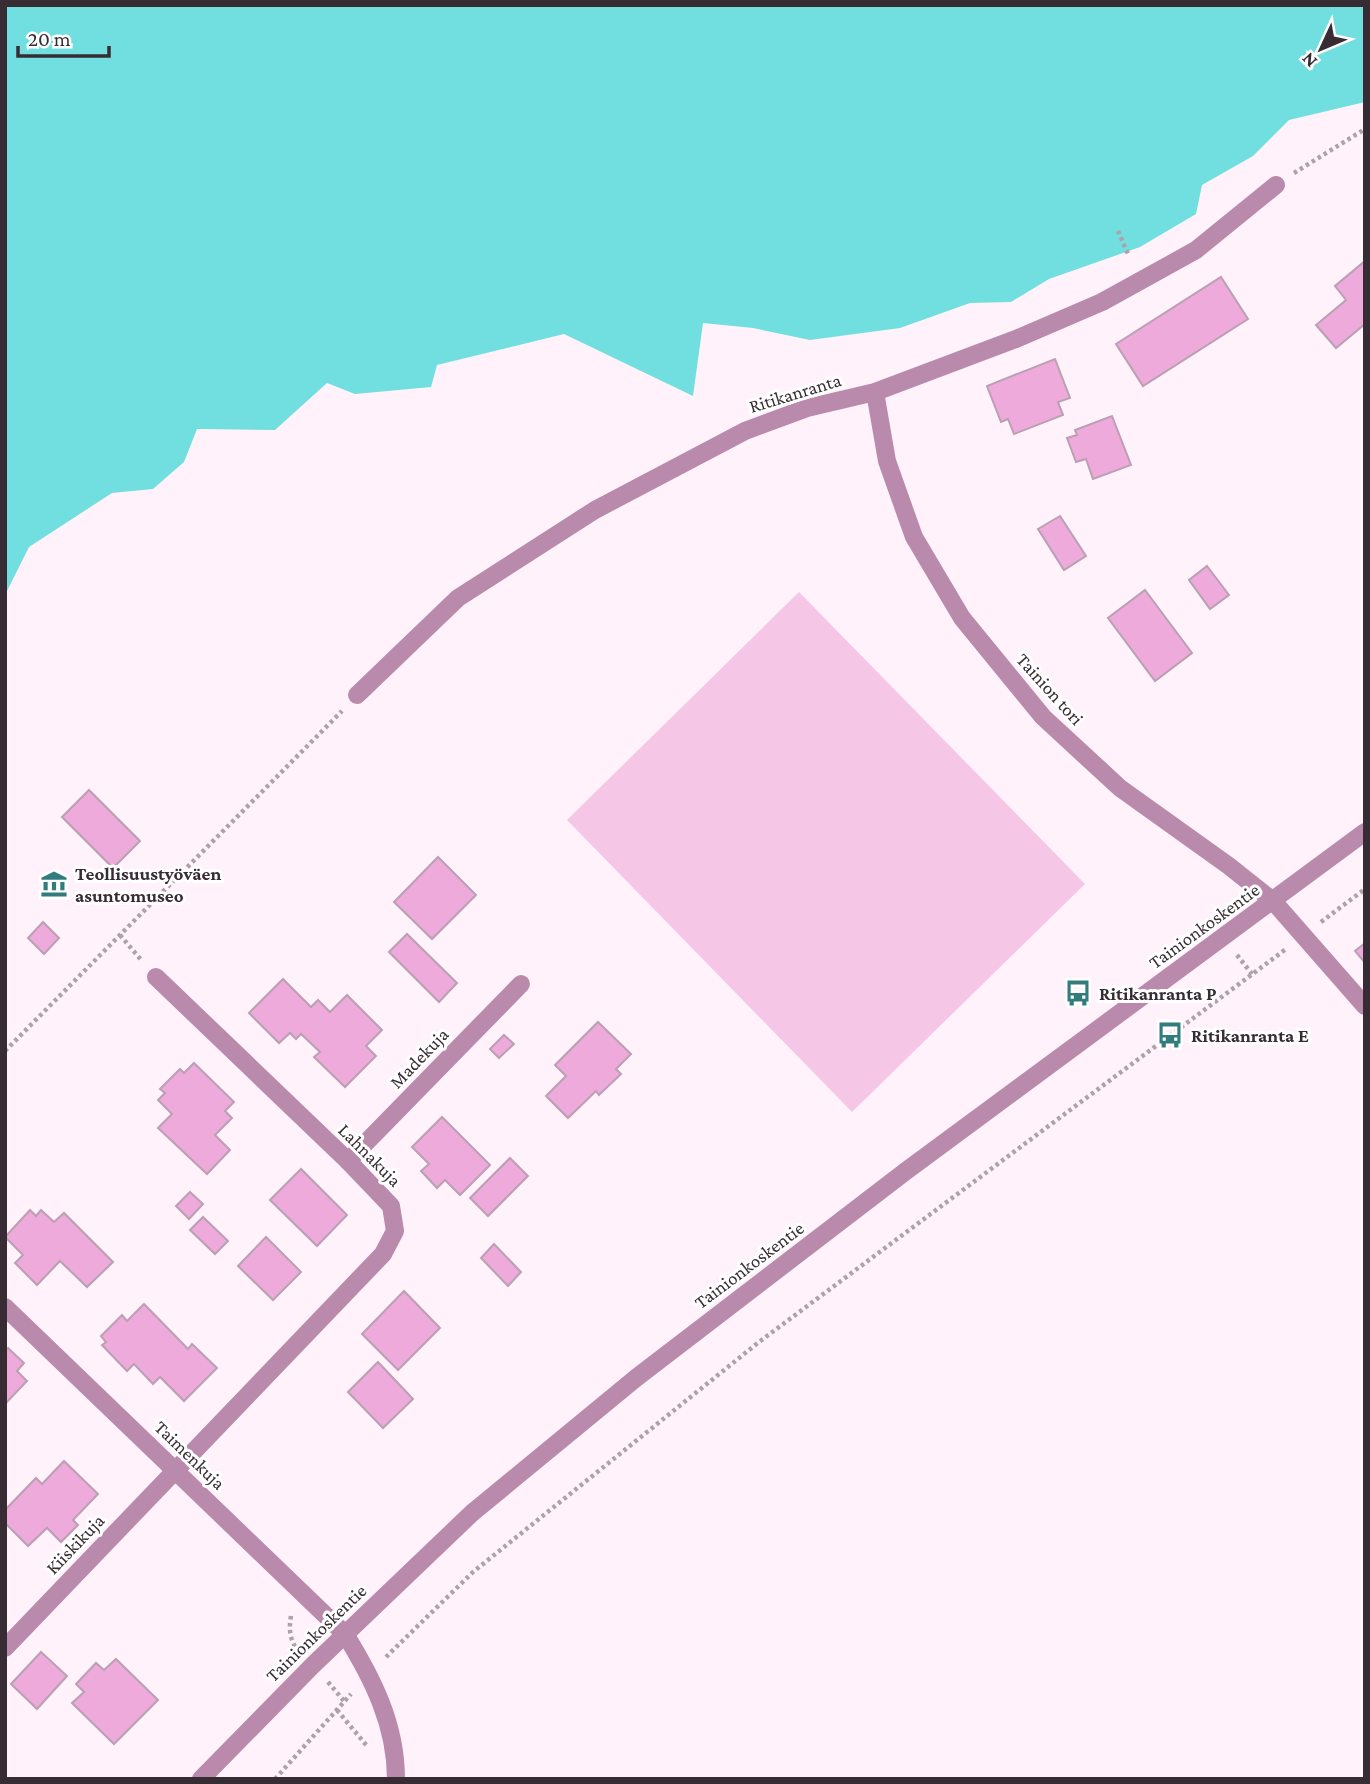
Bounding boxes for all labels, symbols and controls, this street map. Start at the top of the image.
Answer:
scale bar [18,14,108,58]
north arrow [1286,14,1356,84]
text: 20 m [28,27,71,51]
text: N [1297,48,1321,72]
street label: Ritikanranta [746,369,844,417]
street label: Tainion tori [1012,649,1088,729]
place label: Teollisuustyöväen asuntomuseo [75,863,221,906]
museum icon: Teollisuustyöväen asuntomuseo [39,869,69,899]
street label: Tainionkoskentie [1145,879,1263,973]
bus stop icon: Ritikanranta P [1063,978,1093,1008]
place label: Ritikanranta P [1099,983,1216,1004]
bus stop icon: Ritikanranta E [1155,1020,1185,1050]
street label: Madekuja [385,1023,454,1093]
place label: Ritikanranta E [1191,1025,1309,1046]
street label: Lahnakuja [334,1119,406,1192]
street label: Tainionkoskentie [690,1217,808,1313]
street label: Taimenkuja [150,1416,230,1495]
street label: Kiiskikuja [41,1510,109,1579]
street label: Tainionkoskentie [262,1580,370,1686]

